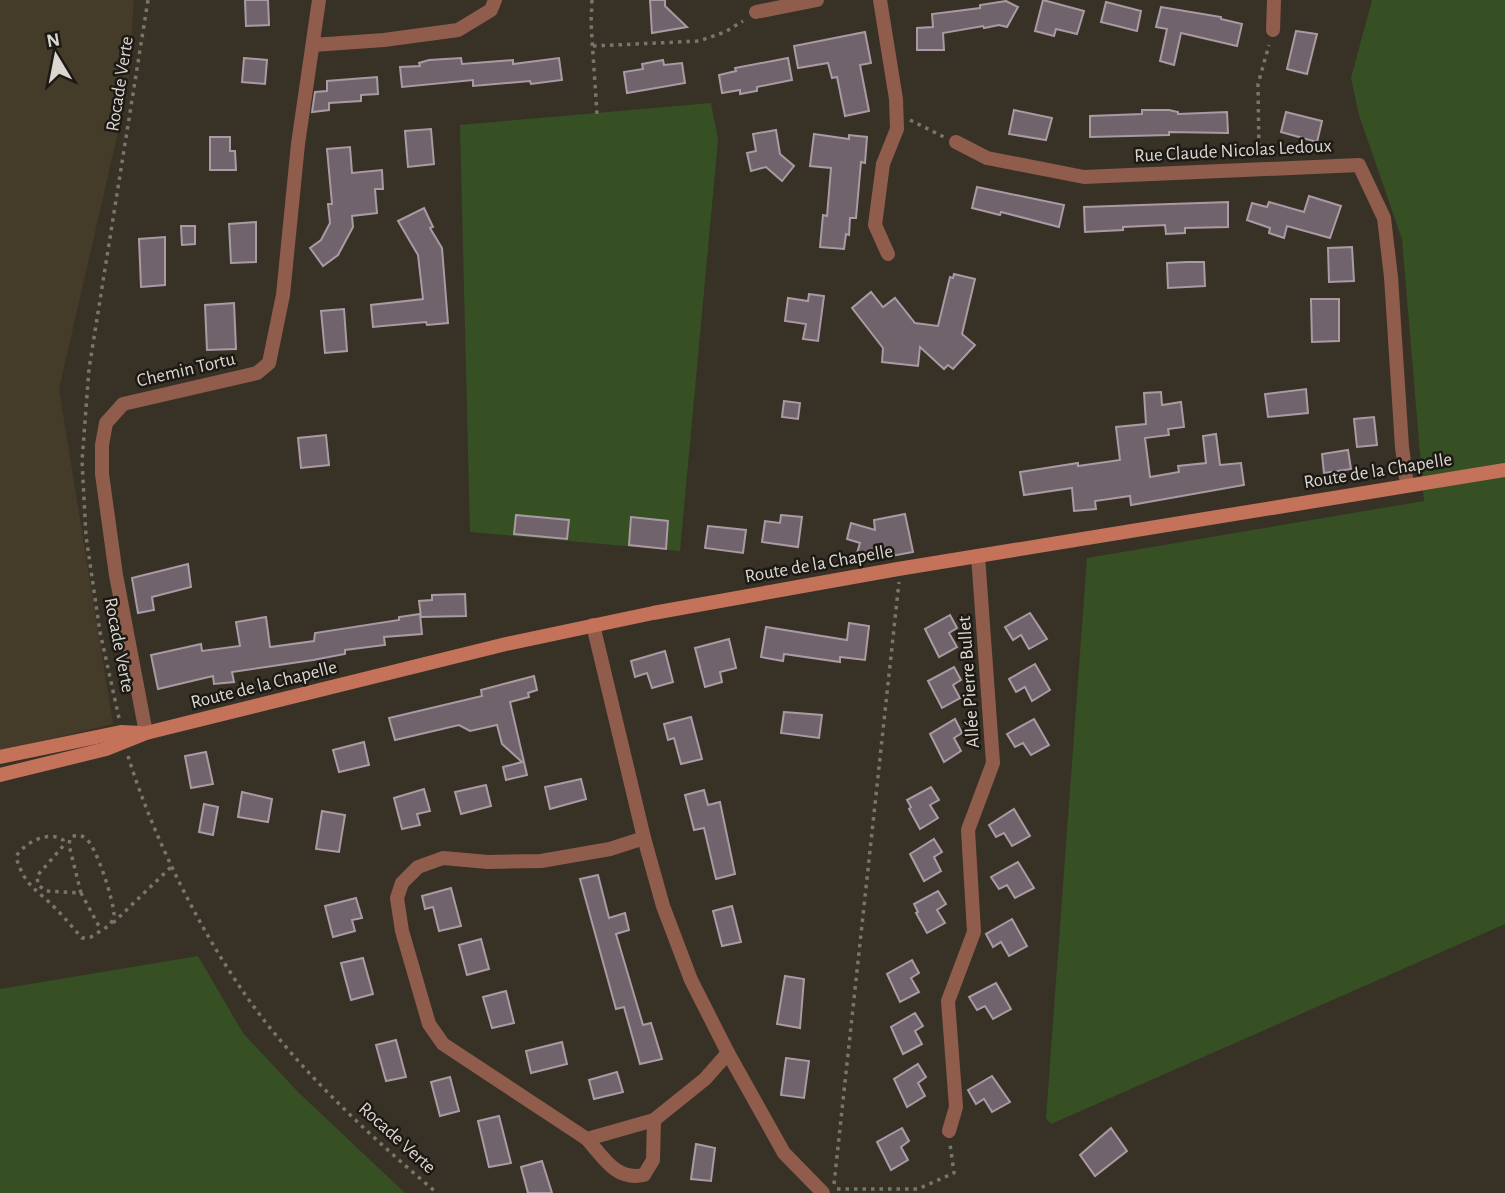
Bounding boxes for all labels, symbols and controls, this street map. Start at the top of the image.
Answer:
north arrow [21,21,91,91]
text: N [45,30,61,51]
street label: Rocade Verte [103,35,137,133]
street label: Rue Claude Nicolas Ledoux [1134,136,1332,166]
street label: Chemin Tortu [135,349,237,391]
street label: Route de la Chapelle [1302,450,1454,492]
street label: Route de la Chapelle [743,542,895,586]
street label: Rocade Verte [101,596,137,694]
street label: Allée Pierre Bullet [955,615,983,749]
street label: Route de la Chapelle [189,658,339,712]
street label: Rocade Verte [355,1099,439,1177]

